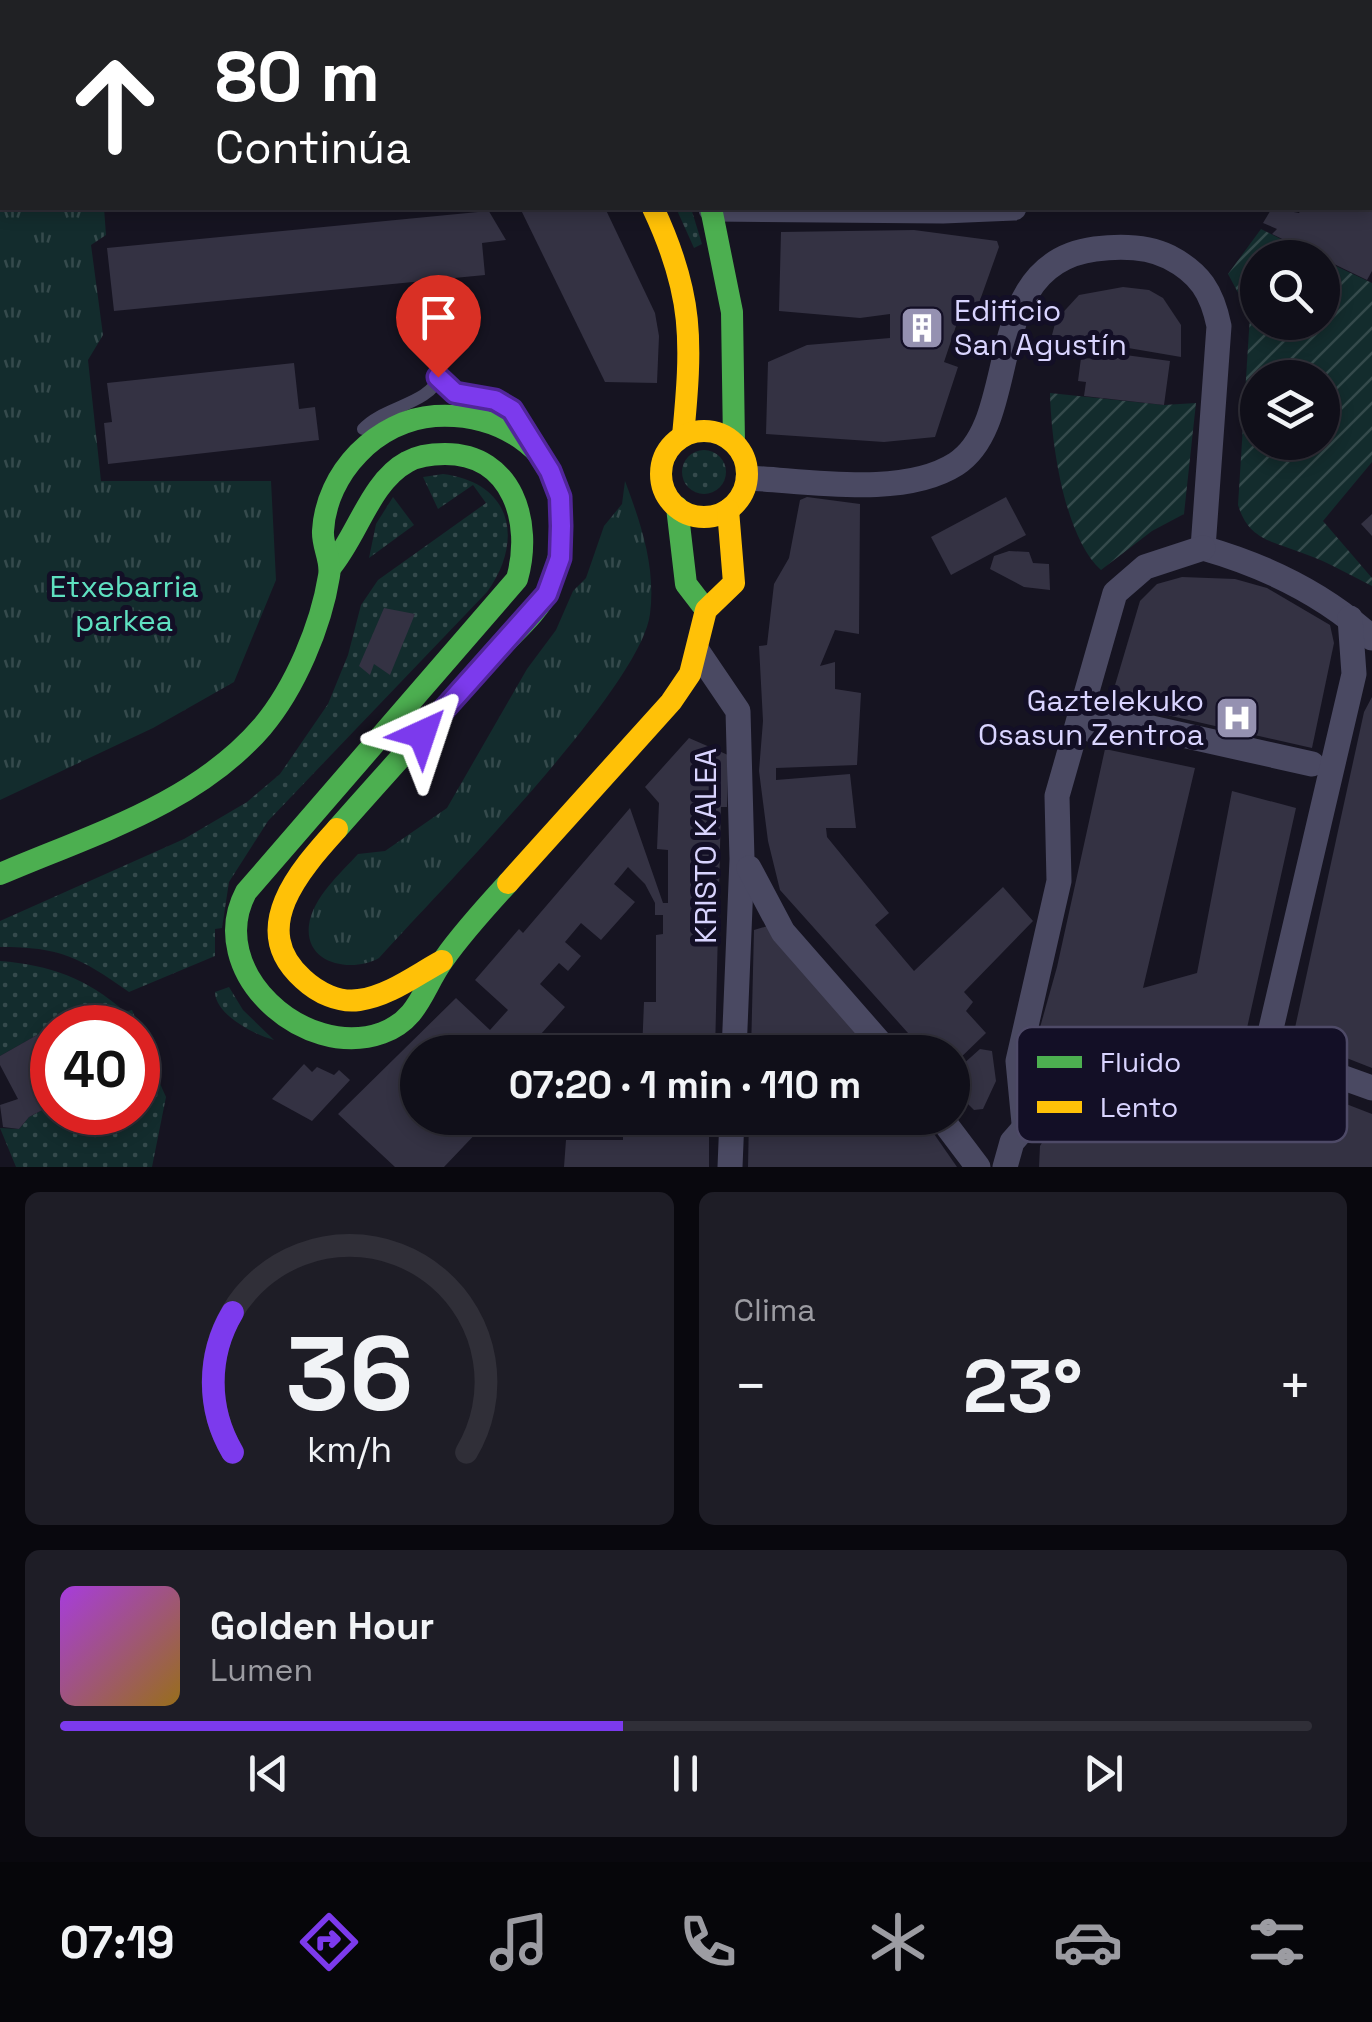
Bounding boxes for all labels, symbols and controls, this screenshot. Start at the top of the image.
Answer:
text: 80 m [215,32,380,121]
icon: ahead [50,40,180,170]
text: Continúa [215,119,411,176]
map controls [1240,240,1340,460]
button: search [1240,240,1340,340]
pin [396,275,481,378]
icon: arrive [411,290,466,345]
place label: Edificio San Agustín [954,291,1127,364]
building icon: Edificio San Agustín [899,305,945,351]
button: layers [1240,360,1340,460]
park label: Etxebarria parkea [49,567,199,640]
place label: Gaztelekuko Osasun Zentroa [978,681,1204,754]
position arrow [370,682,474,786]
hospital icon: Gaztelekuko Osasun Zentroa [1214,695,1260,741]
street label: KRISTO KALEA [686,748,725,944]
speed limit sign: 40 [30,1005,160,1135]
legend [1017,1027,1347,1142]
text: Fluido [1100,1044,1181,1080]
text: 07:20 · 1 min · 110 m [509,1061,861,1109]
text: Lento [1100,1089,1178,1125]
text: Clima [734,1290,816,1330]
text: 36 [285,1308,413,1440]
text: 23° [963,1338,1083,1434]
text: − [734,1351,768,1421]
text: + [1278,1351,1312,1421]
text: km/h [307,1427,392,1472]
text: Golden Hour [210,1602,434,1650]
text: Lumen [210,1650,313,1690]
icon: previous [241,1746,296,1801]
icon: pause [658,1746,713,1801]
icon: next [1076,1746,1131,1801]
icon: directions [294,1907,364,1977]
icon: music [484,1907,554,1977]
icon: phone [673,1907,743,1977]
icon: climate [863,1907,933,1977]
icon: car [1053,1907,1123,1977]
icon: filters [1242,1907,1312,1977]
text: 07:19 [60,1914,175,1971]

